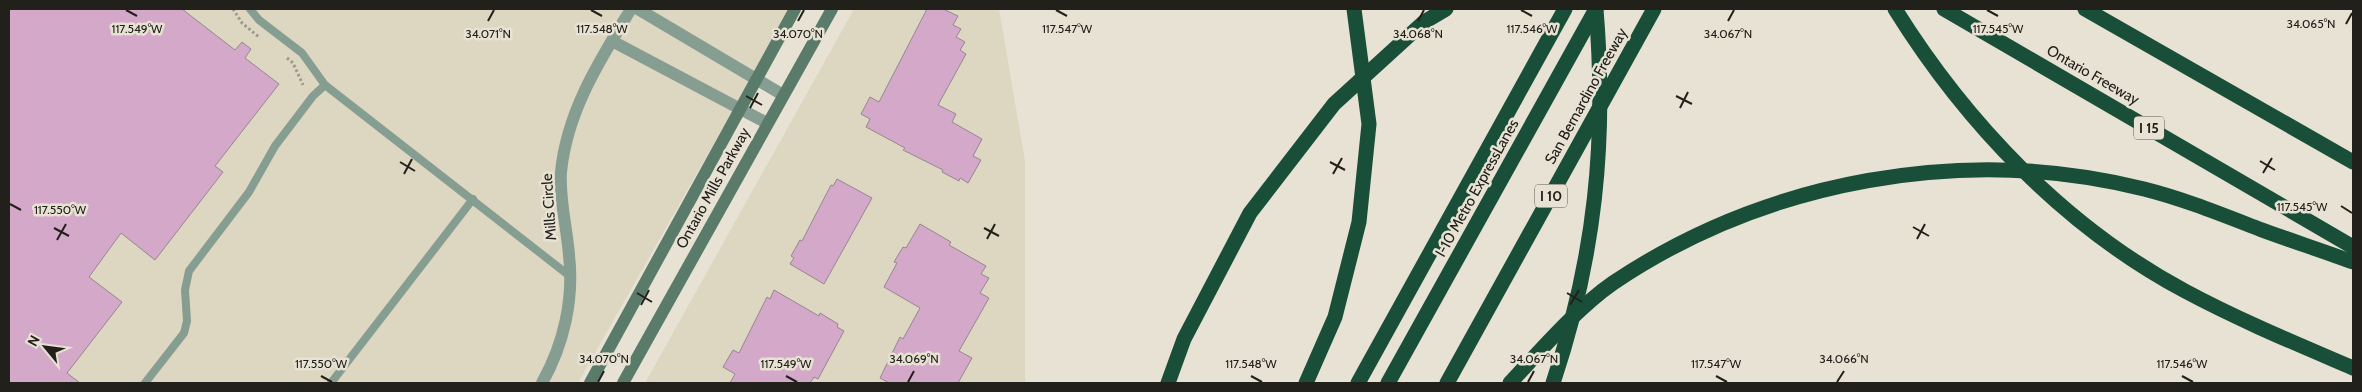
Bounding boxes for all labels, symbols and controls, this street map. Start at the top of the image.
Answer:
text: 34.065°N [2286,16,2336,31]
text: 117.549°W [112,21,163,36]
text: 117.548°W [576,21,628,36]
text: 117.547°W [1042,21,1093,36]
text: 117.546°W [1507,21,1558,36]
text: 117.545°W [1973,21,2024,36]
street label: San Bernardino Freeway [1541,24,1631,167]
text: 34.071°N [465,26,511,41]
text: 34.070°N [773,26,823,41]
text: 34.068°N [1393,26,1443,41]
text: 34.067°N [1704,26,1752,41]
street label: Ontario Freeway [2044,41,2143,109]
street label: I-10 Metro ExpressLanes [1432,116,1522,260]
road number: I 15 [2134,116,2164,140]
street label: Ontario Mills Parkway [672,124,754,252]
street label: Mills Circle [538,173,560,241]
road number: I 10 [1535,185,1567,208]
text: 117.545°W [2277,199,2328,214]
text: 117.550°W [34,202,87,217]
north arrow [20,322,70,372]
text: N [23,332,44,349]
text: 34.070°N [579,351,629,366]
text: 34.069°N [889,351,939,366]
text: 34.067°N [1510,351,1558,366]
text: 34.066°N [1819,351,1869,366]
text: 117.550°W [295,356,348,371]
text: 117.549°W [761,356,812,371]
text: 117.548°W [1225,356,1277,371]
text: 117.547°W [1691,356,1742,371]
text: 117.546°W [2157,356,2208,371]

